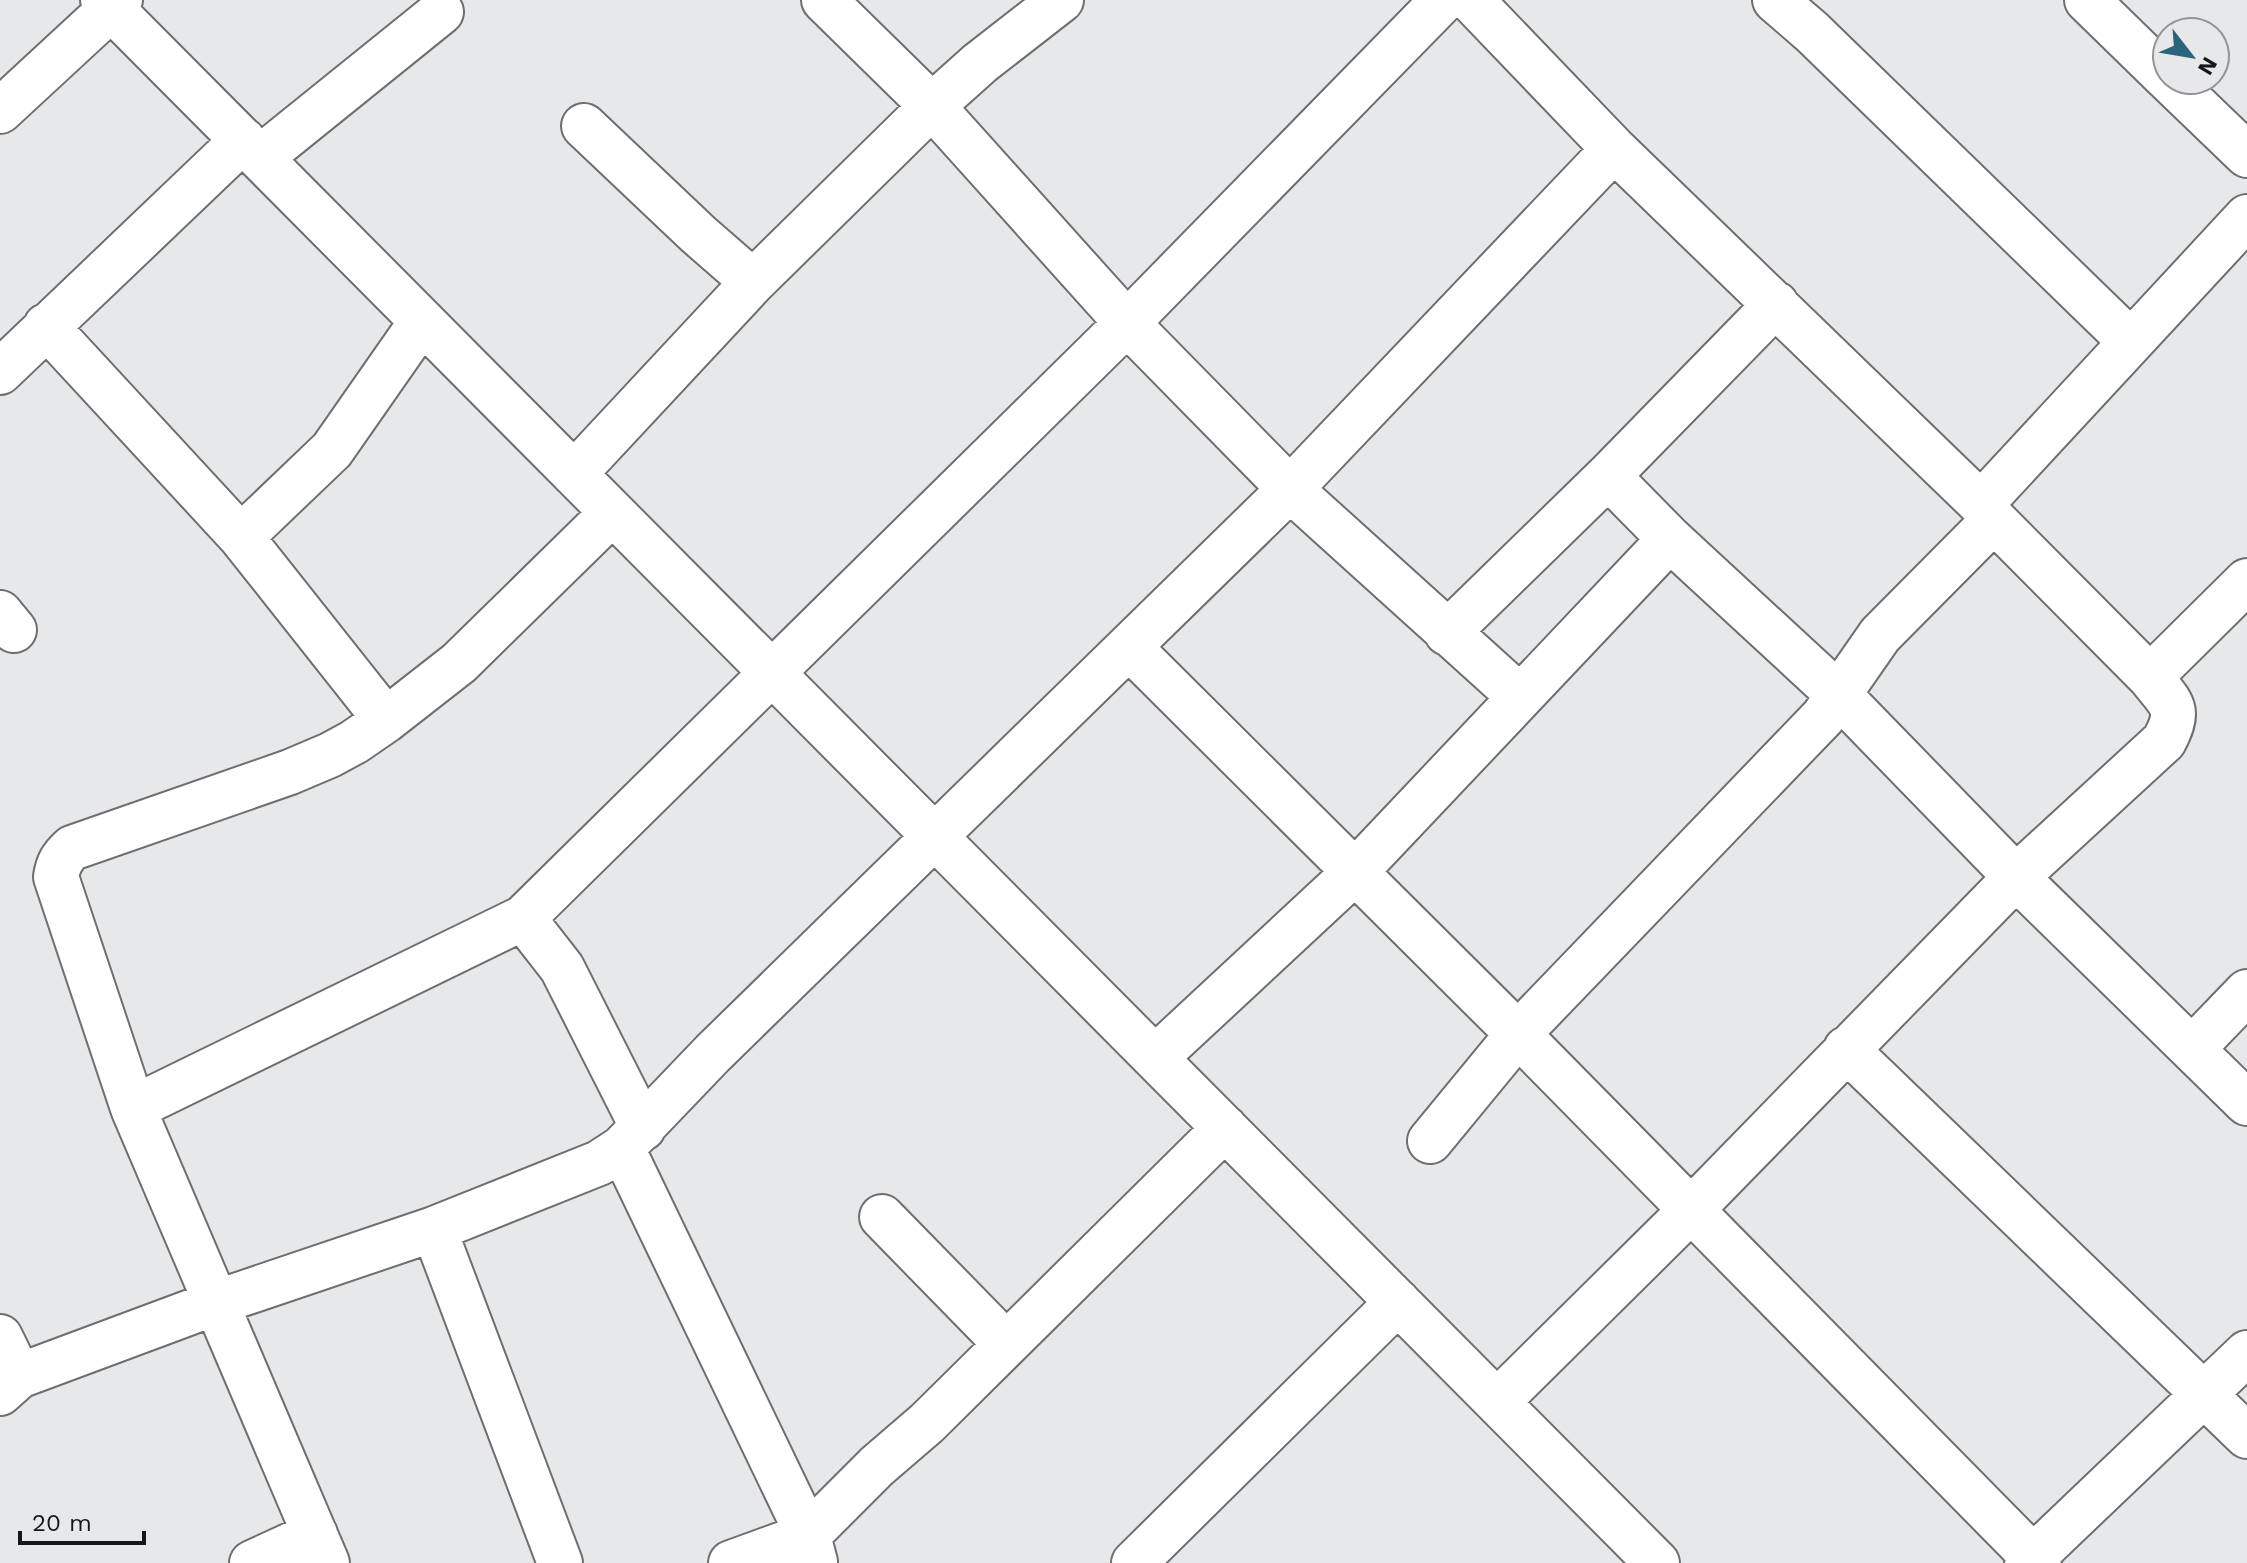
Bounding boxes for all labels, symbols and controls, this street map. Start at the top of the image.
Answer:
north arrow [2151,16,2231,96]
text: N [2193,53,2223,79]
scale bar [20,1495,144,1545]
text: 20 m [32,1509,92,1537]

